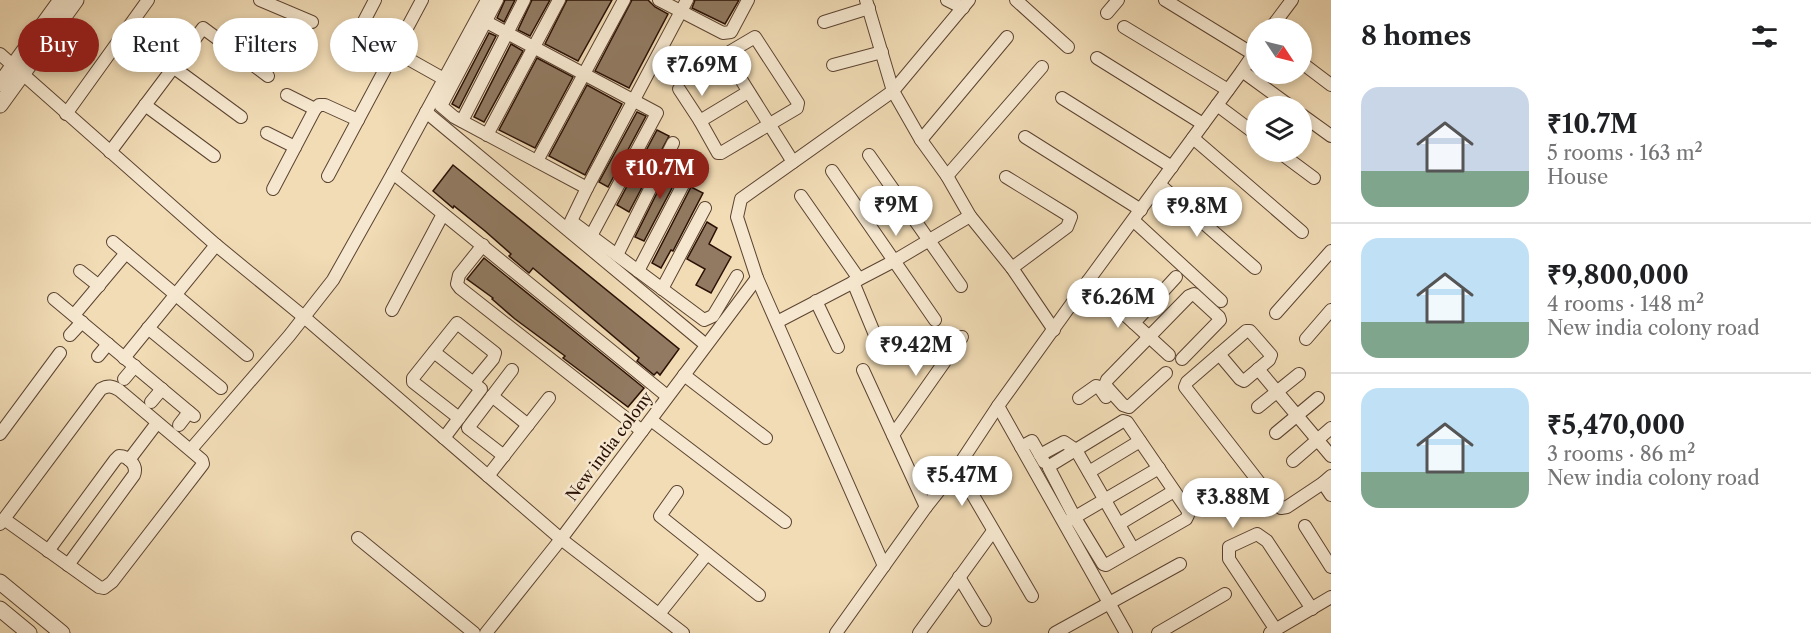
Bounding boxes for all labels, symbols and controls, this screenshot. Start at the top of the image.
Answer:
chip: Buy [18,18,99,72]
chip: Rent [111,18,201,72]
chip: Filters [213,18,318,72]
chip: New [330,18,418,72]
north arrow [1246,18,1312,84]
map controls [1246,18,1312,162]
text: 8 homes [1361,20,1471,52]
icon: filters [1748,20,1781,53]
pin: ₹7.69M [653,46,751,97]
text: ₹7.69M [666,53,738,77]
button: layers [1246,96,1312,162]
text: ₹10.7M [1547,108,1638,140]
icon: home [1409,111,1481,183]
text: 5 rooms · 163 m² [1547,141,1703,165]
pin: ₹10.7M [611,149,709,200]
text: ₹10.7M [625,156,695,180]
text: House [1547,165,1608,189]
pin: ₹9M [867,186,925,237]
pin: ₹9.8M [1155,187,1239,238]
text: ₹9M [874,193,918,217]
text: ₹9.8M [1166,194,1228,218]
text: ₹9,800,000 [1547,259,1689,291]
icon: home [1409,262,1481,334]
pin: ₹6.26M [1069,278,1167,329]
text: ₹6.26M [1081,285,1155,309]
text: 4 rooms · 148 m² [1547,292,1704,316]
text: New india colony road [1547,316,1760,340]
pin: ₹9.42M [867,326,965,377]
text: ₹9.42M [880,333,953,357]
street label: New india colony [561,386,657,505]
text: ₹5,470,000 [1547,409,1685,441]
icon: home [1409,412,1481,484]
text: 3 rooms · 86 m² [1547,442,1695,466]
pin: ₹5.47M [913,456,1011,507]
text: ₹5.47M [926,463,998,487]
text: New india colony road [1547,466,1760,490]
pin: ₹3.88M [1184,478,1282,529]
text: ₹3.88M [1196,485,1270,509]

